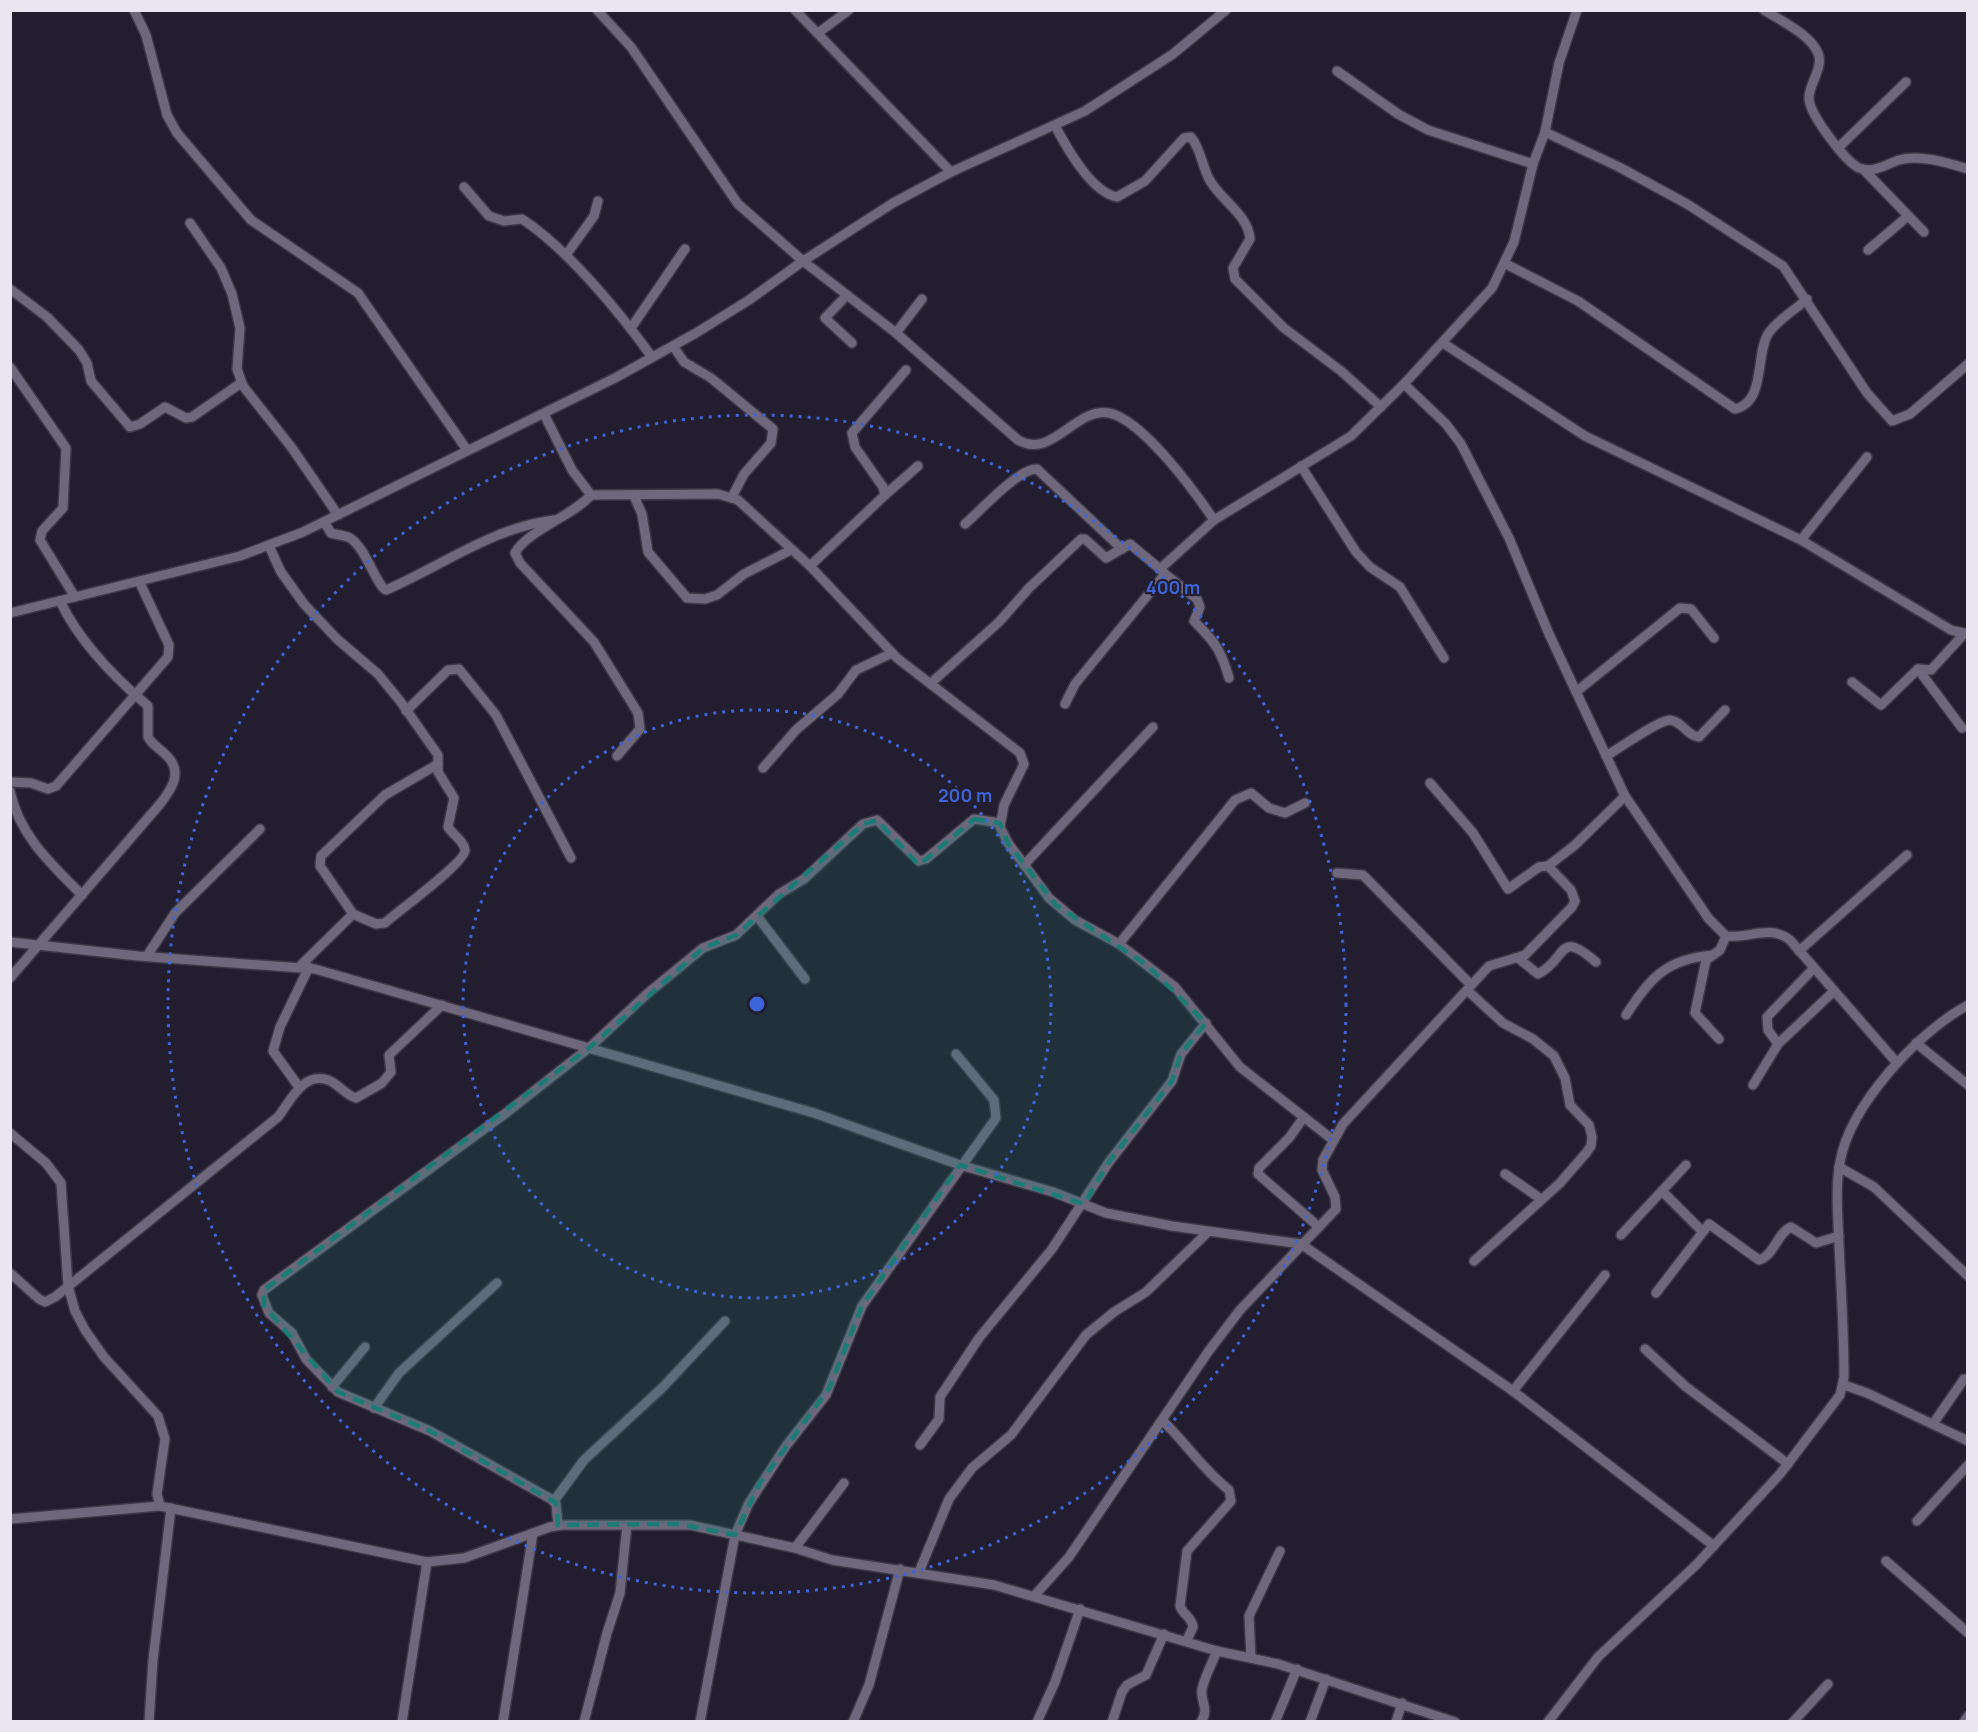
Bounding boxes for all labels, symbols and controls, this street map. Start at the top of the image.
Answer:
text: 400 m [1146,575,1200,599]
text: 200 m [938,783,992,807]
centre of rings [747,994,767,1014]

